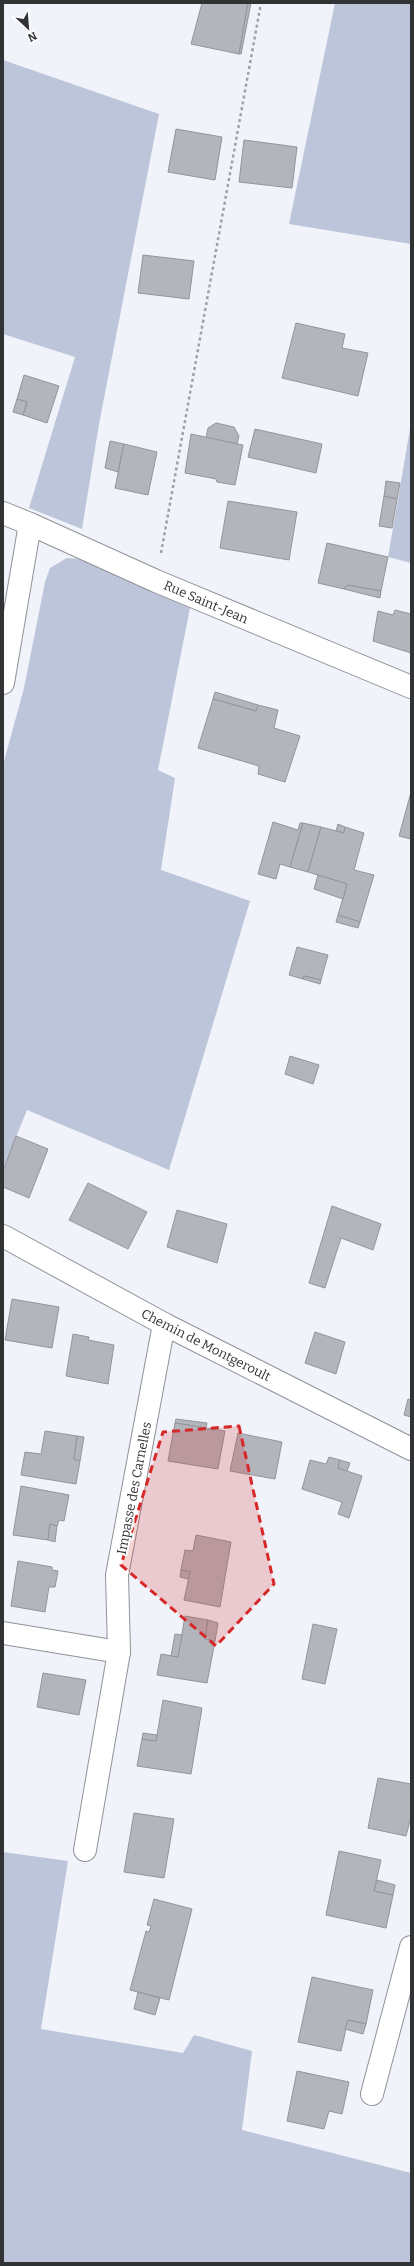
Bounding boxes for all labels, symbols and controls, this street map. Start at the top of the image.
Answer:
north arrow [8,8,48,48]
text: N [25,29,39,44]
street label: Rue Saint-Jean [162,578,251,627]
street label: Chemin de Montgeroult [139,1306,273,1384]
street label: Impasse des Carnelles [114,1421,154,1555]

